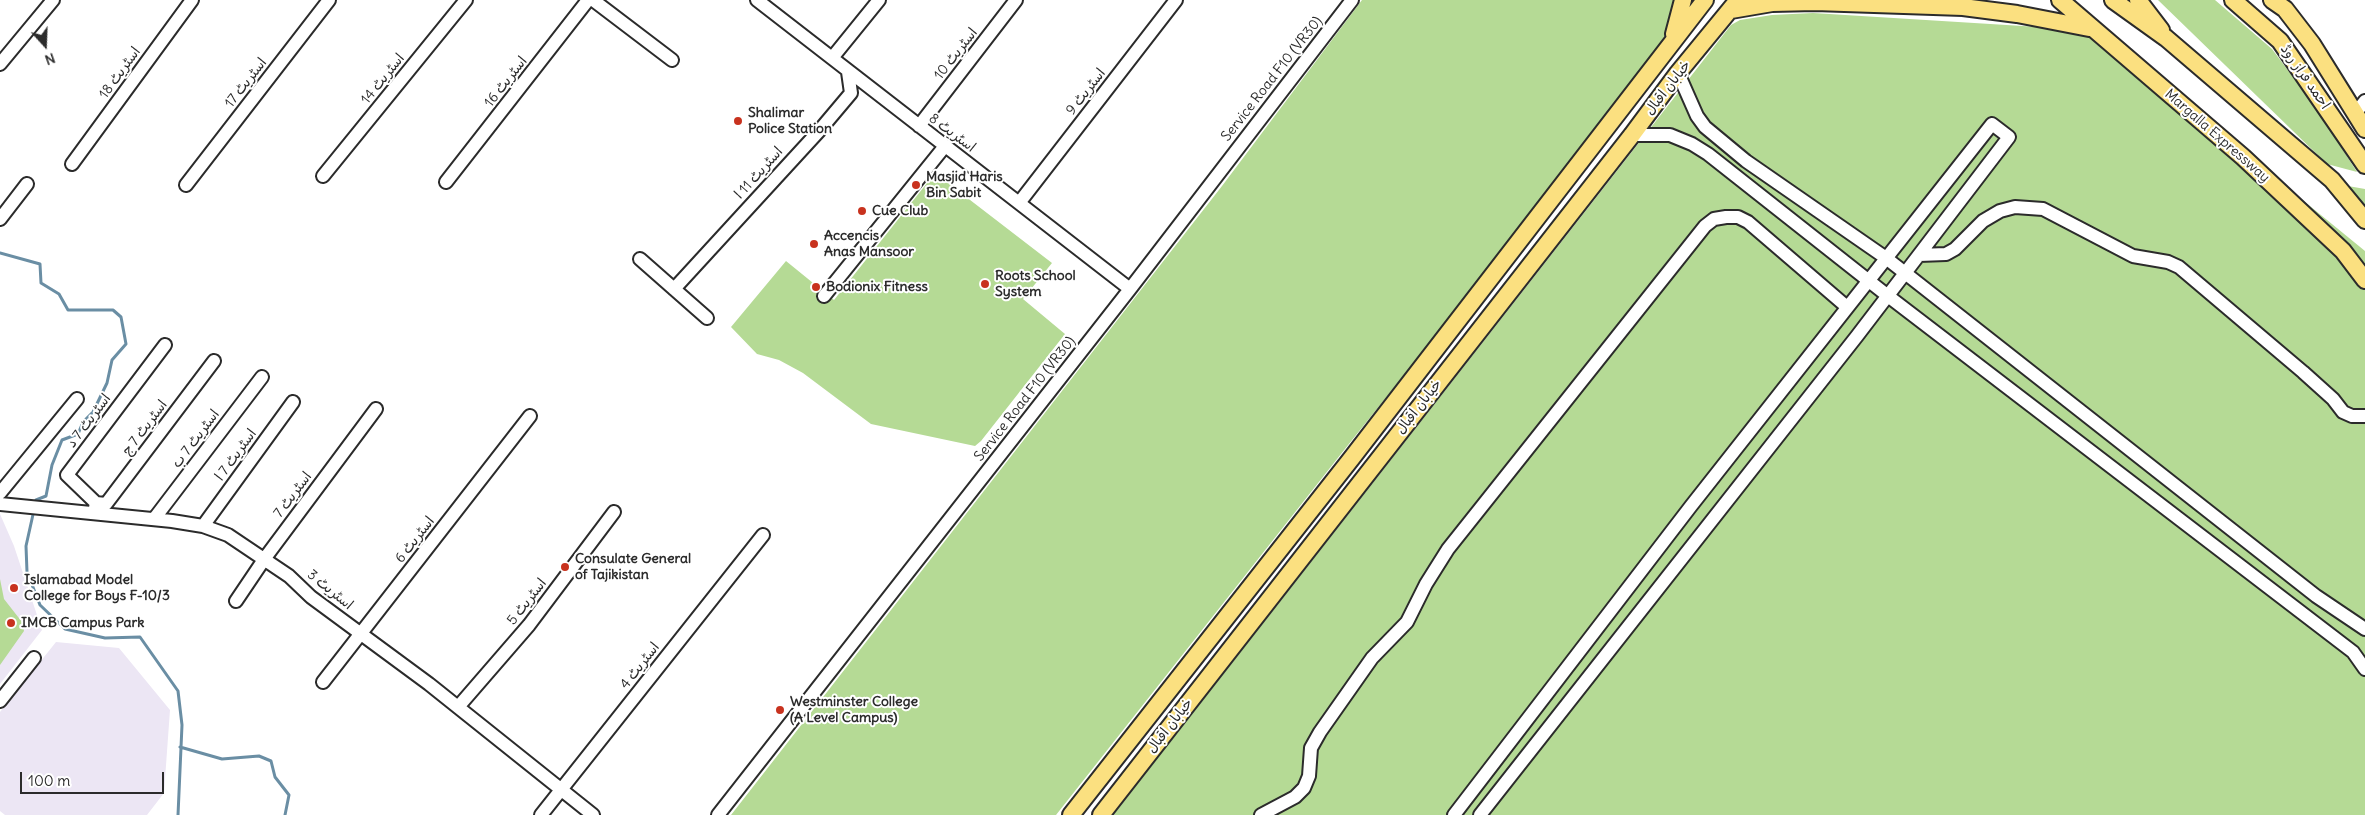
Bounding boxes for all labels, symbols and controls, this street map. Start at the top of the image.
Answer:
street label: Service Road F10 (VR30) [1218,13,1326,145]
north arrow [20,20,70,70]
street label: اسٹریٹ 10 [931,25,981,83]
street label: احمد فراز روڈ [2277,41,2333,113]
street label: اسٹریٹ 18 [96,44,144,102]
text: N [43,49,58,69]
street label: اسٹریٹ 14 [358,51,408,107]
street label: اسٹریٹ 16 [481,53,531,111]
street label: اسٹریٹ 17 [221,55,271,111]
street label: خیابان اقبال [1641,57,1695,119]
street label: اسٹریٹ 9 [1063,66,1109,118]
street label: Margalla Expressway [2161,86,2273,186]
place label: Shalimar Police Station [748,105,832,138]
street label: اسٹریٹ 8 [925,110,979,156]
marker: Shalimar Police Station [732,115,744,127]
street label: اسٹریٹ 11 ا [731,144,787,202]
place label: Masjid Haris Bin Sabit [926,169,1003,202]
marker: Masjid Haris Bin Sabit [910,179,922,191]
place label: Cue Club [872,203,928,219]
marker: Cue Club [856,205,868,217]
place label: Accencis Anas Mansoor [824,228,914,260]
marker: Accencis Anas Mansoor [808,238,820,250]
place label: Roots School System [995,268,1076,300]
marker: Roots School System [979,278,991,290]
place label: Bodionix Fitness [826,279,928,295]
marker: Bodionix Fitness [810,281,822,293]
street label: Service Road F10 (VR30) [971,333,1079,465]
street label: خیابان اقبال [1392,376,1446,438]
street label: اسٹریٹ 7 د [63,391,115,451]
street label: اسٹریٹ 7 ج [119,397,171,459]
street label: اسٹریٹ 7 ب [169,407,223,471]
street label: اسٹریٹ 7 ا [212,426,260,484]
street label: اسٹریٹ 7 [270,469,316,521]
street label: اسٹریٹ 6 [392,514,438,566]
place label: Consulate General of Tajikistan [575,551,691,584]
marker: Consulate General of Tajikistan [559,561,571,573]
street label: اسٹریٹ 3 [304,566,356,614]
place label: Islamabad Model College for Boys F-10/3 [24,572,170,604]
street label: اسٹریٹ 5 [504,576,550,628]
marker: Islamabad Model College for Boys F-10/3 [8,582,20,594]
place label: IMCB Campus Park [21,615,144,631]
marker: IMCB Campus Park [5,617,17,629]
street label: اسٹریٹ 4 [617,639,663,693]
place label: Westminster College (A Level Campus) [790,694,918,726]
street label: خیابان اقبال [1143,695,1197,757]
marker: Westminster College (A Level Campus) [774,704,786,716]
scale bar [22,762,166,794]
text: 100 m [28,771,70,790]

